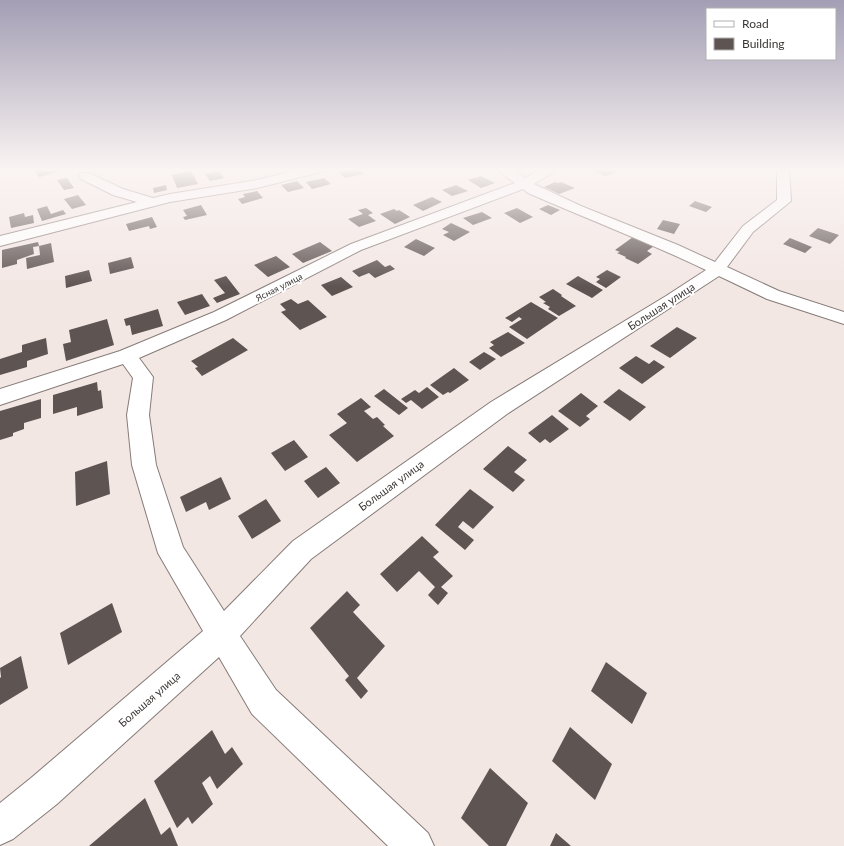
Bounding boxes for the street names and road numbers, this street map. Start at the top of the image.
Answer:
street label: Ясная улица [253,271,304,304]
street label: Большая улица [625,279,697,333]
street label: Большая улица [356,457,426,513]
street label: Большая улица [116,669,182,729]

